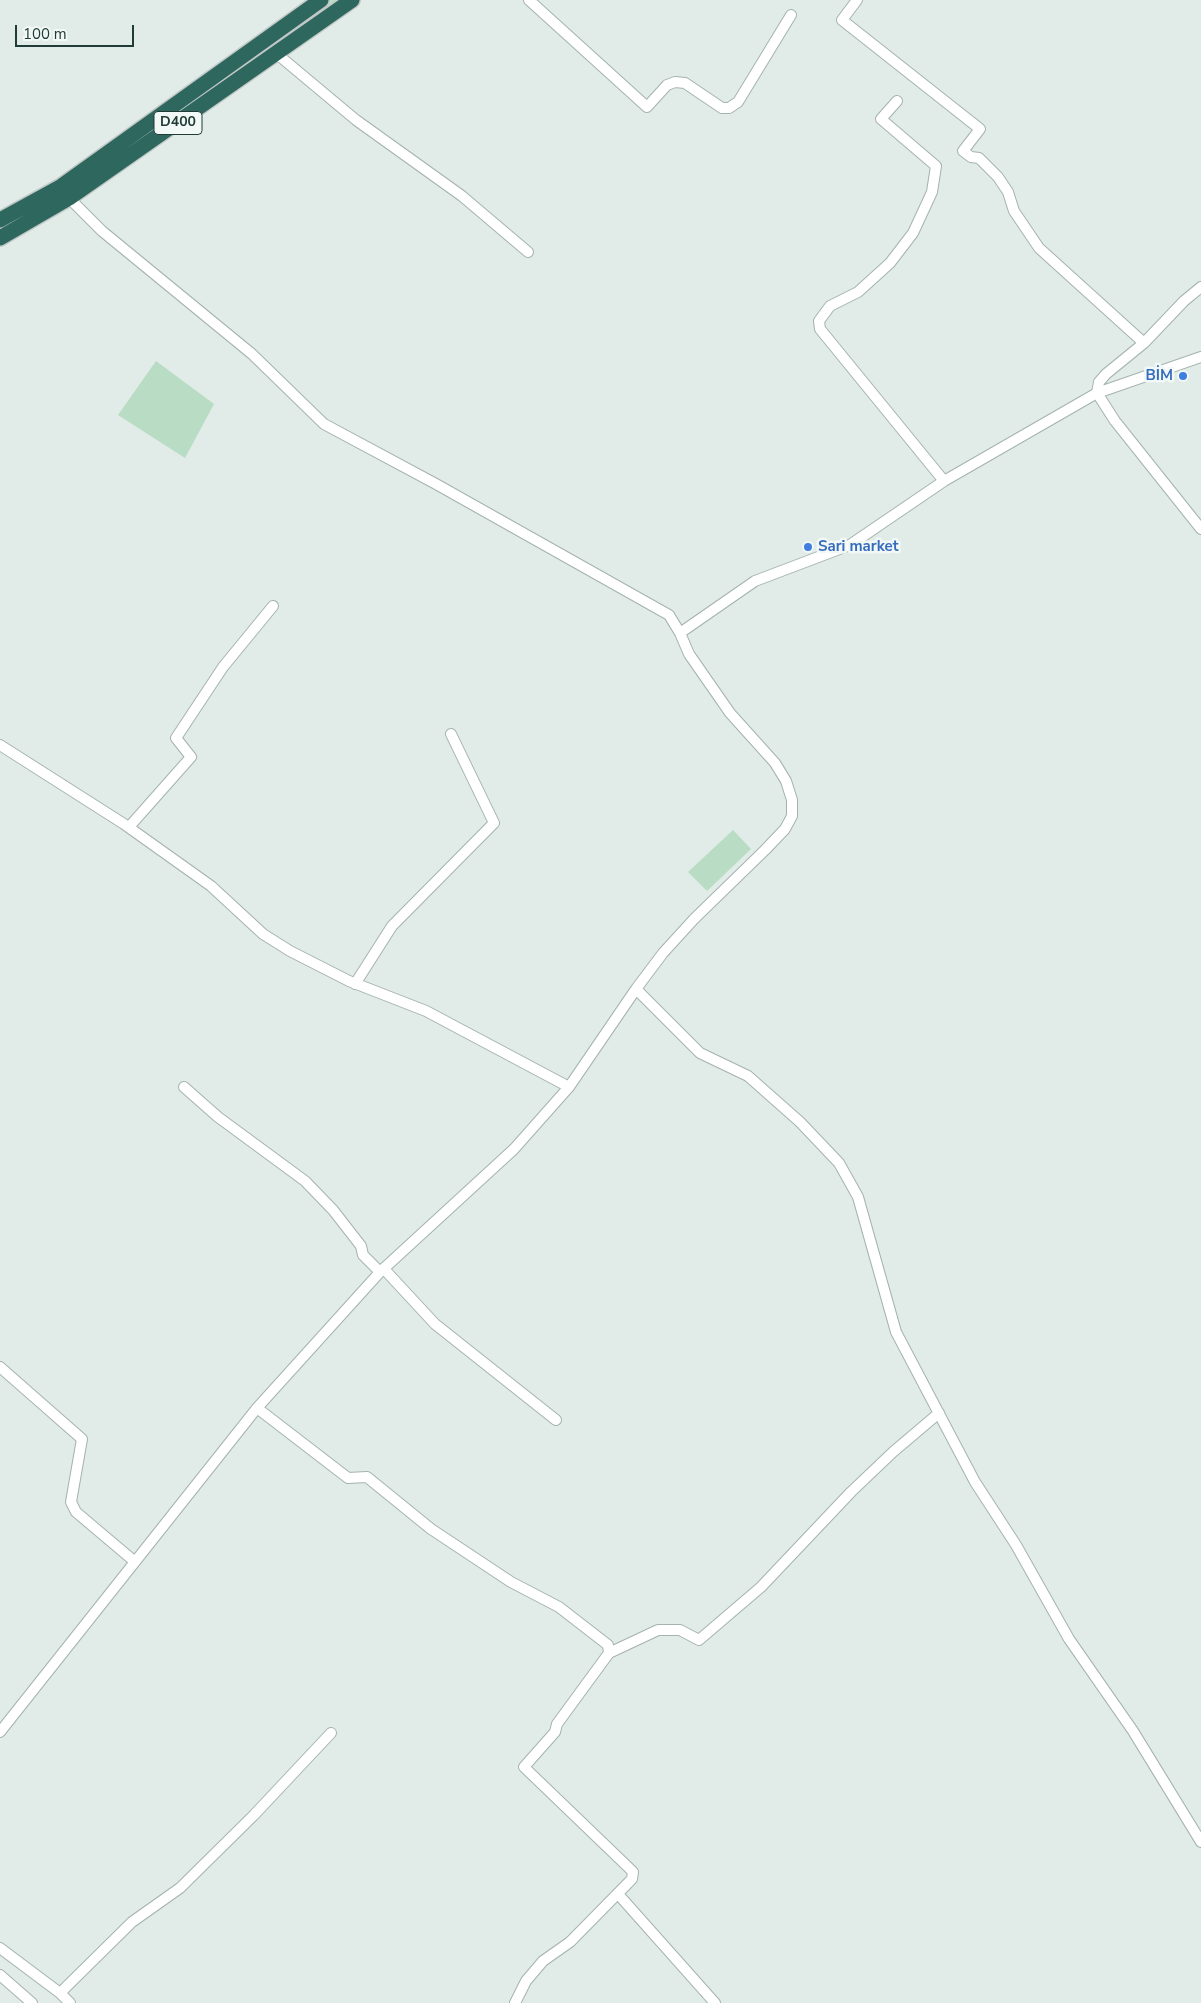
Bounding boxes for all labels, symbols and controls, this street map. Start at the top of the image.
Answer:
scale bar [18,15,136,47]
text: 100 m [23,24,67,44]
road number: D400 [154,112,202,134]
place label: BİM [1145,367,1173,385]
marker: BİM [1177,370,1189,382]
place label: Sari market [818,538,898,556]
marker: Sari market [802,541,814,553]

